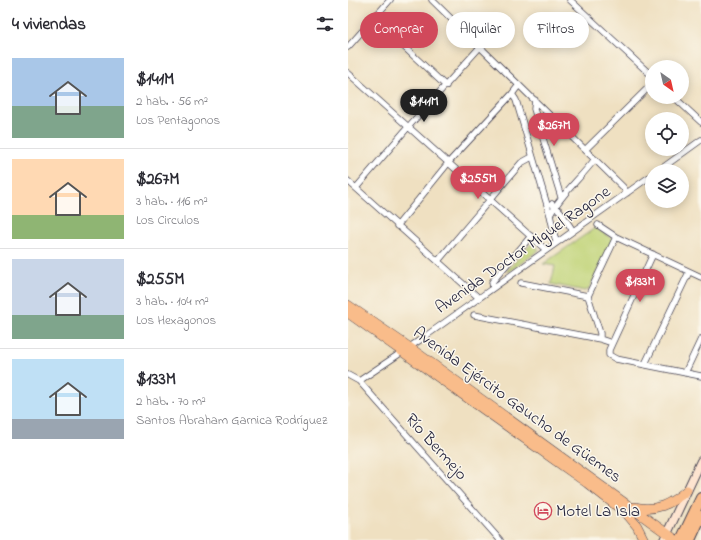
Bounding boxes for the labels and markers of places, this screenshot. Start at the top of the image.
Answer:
pin: $141M [396,89,452,123]
pin: $267M [526,113,582,147]
pin: $255M [450,166,506,200]
pin: $133M [612,269,668,303]
place label: Motel La Isla [556,499,640,524]
hotel icon: Motel La Isla [533,501,553,521]

